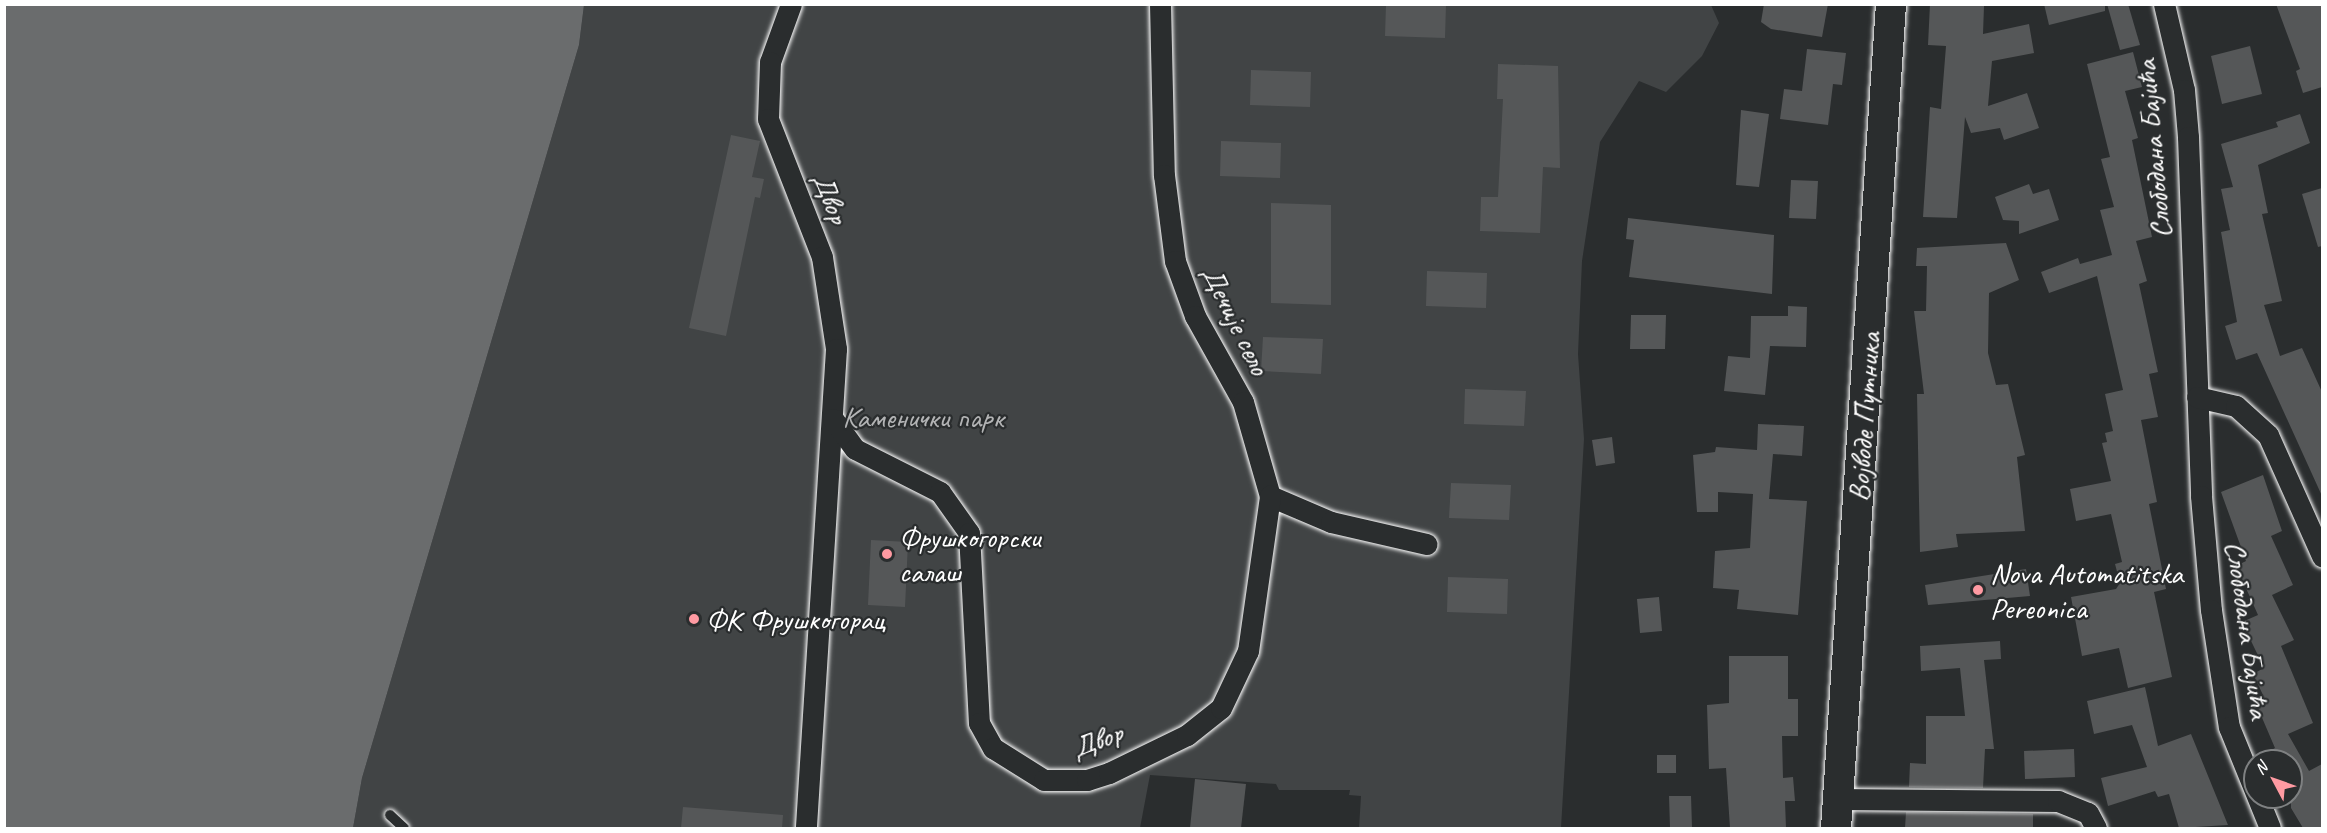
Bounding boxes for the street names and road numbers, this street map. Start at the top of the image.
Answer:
street label: Слободана Бајића [2127,58,2179,240]
street label: Двор [805,167,857,229]
street label: Дечије село [1194,259,1278,381]
street label: Војводе Путника [1840,331,1888,503]
street label: Слободана Бајића [2218,538,2278,722]
street label: Двор [1067,714,1127,766]

